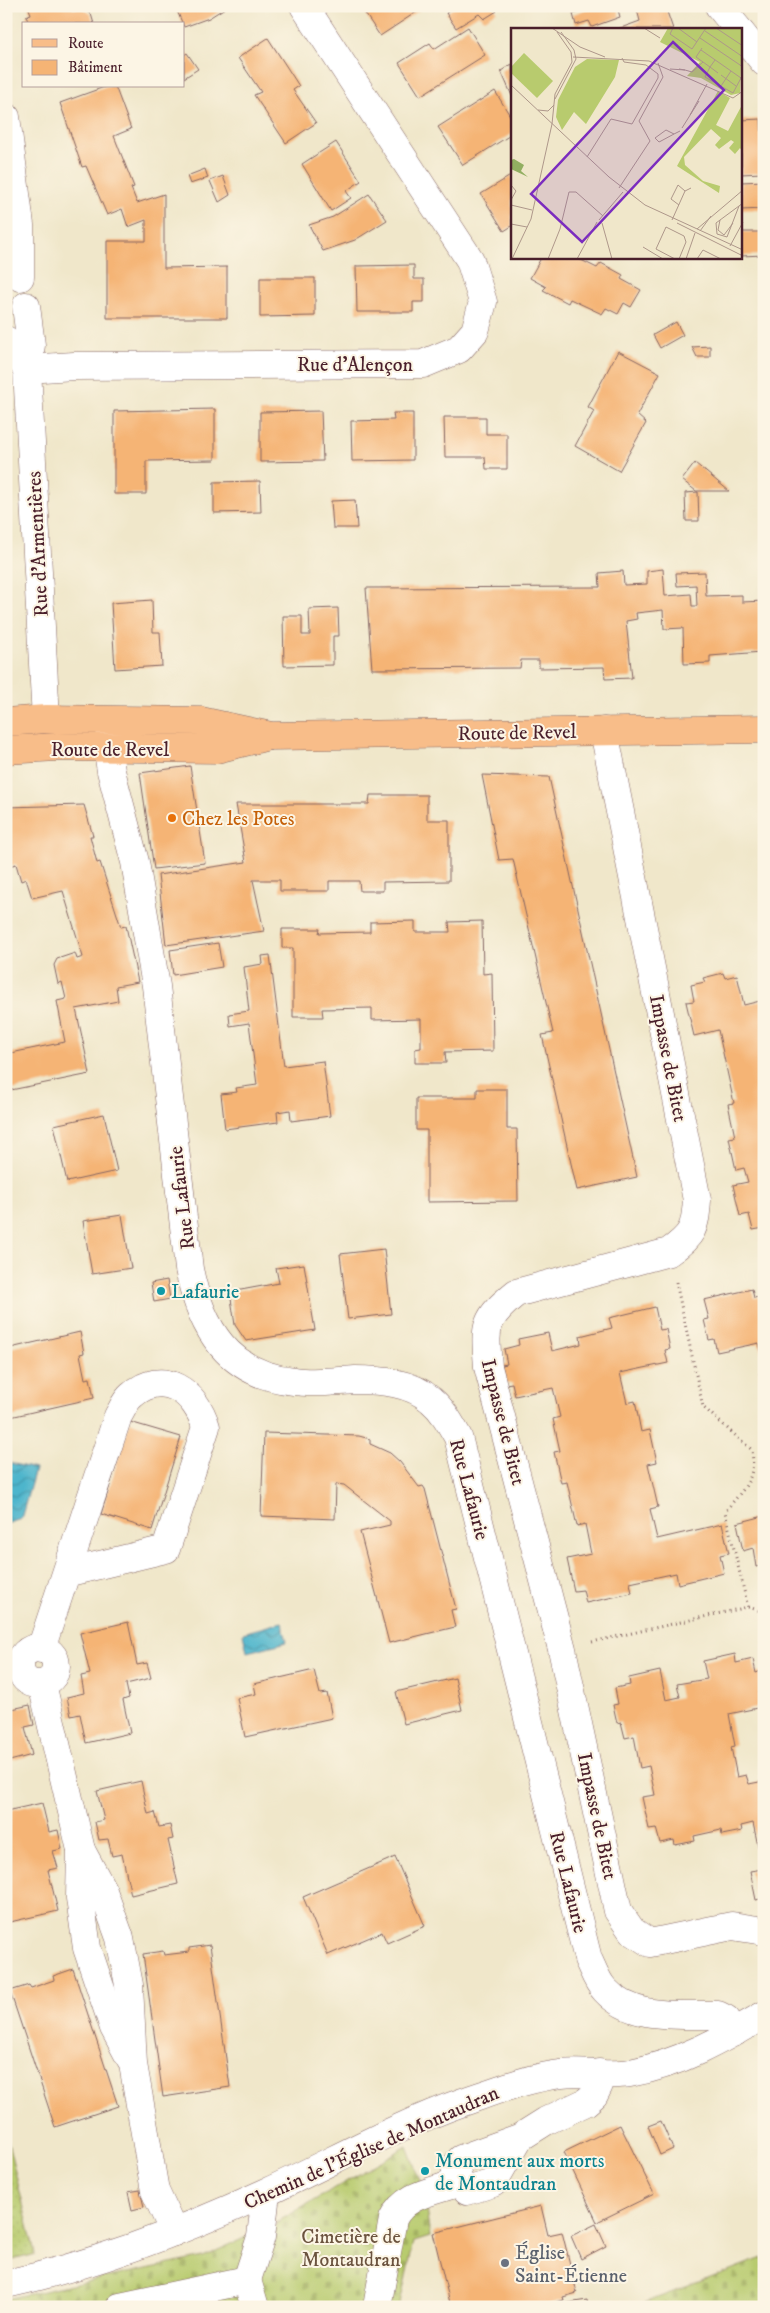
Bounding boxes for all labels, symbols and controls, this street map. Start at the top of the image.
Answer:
legend [22,22,185,88]
inset map [511,28,742,259]
text: Route [68,34,103,53]
text: Bâtiment [68,58,123,77]
street label: Rue d'Alençon [297,353,414,378]
street label: Rue d'Armentières [22,470,55,617]
street label: Route de Revel [457,720,577,747]
street label: Route de Revel [51,738,169,763]
place label: Chez les Potes [182,807,295,832]
marker: Chez les Potes [166,812,178,824]
street label: Impasse de Bitet [643,993,692,1124]
street label: Rue Lafaurie [164,1145,201,1251]
place label: Lafaurie [171,1280,239,1305]
marker: Lafaurie [155,1285,167,1297]
street label: Impasse de Bitet [475,1357,530,1488]
street label: Rue Lafaurie [443,1436,494,1543]
street label: Impasse de Bitet [571,1751,622,1882]
street label: Rue Lafaurie [543,1829,592,1936]
street label: Chemin de l'Église de Montaudran [240,2081,503,2216]
place label: Monument aux morts de Montaudran [435,2149,605,2197]
marker: Monument aux morts de Montaudran [419,2165,431,2177]
park label: Cimetière de Montaudran [301,2225,401,2273]
place label: Église Saint-Étienne [515,2241,627,2289]
marker: Église Saint-Étienne [499,2257,511,2269]

